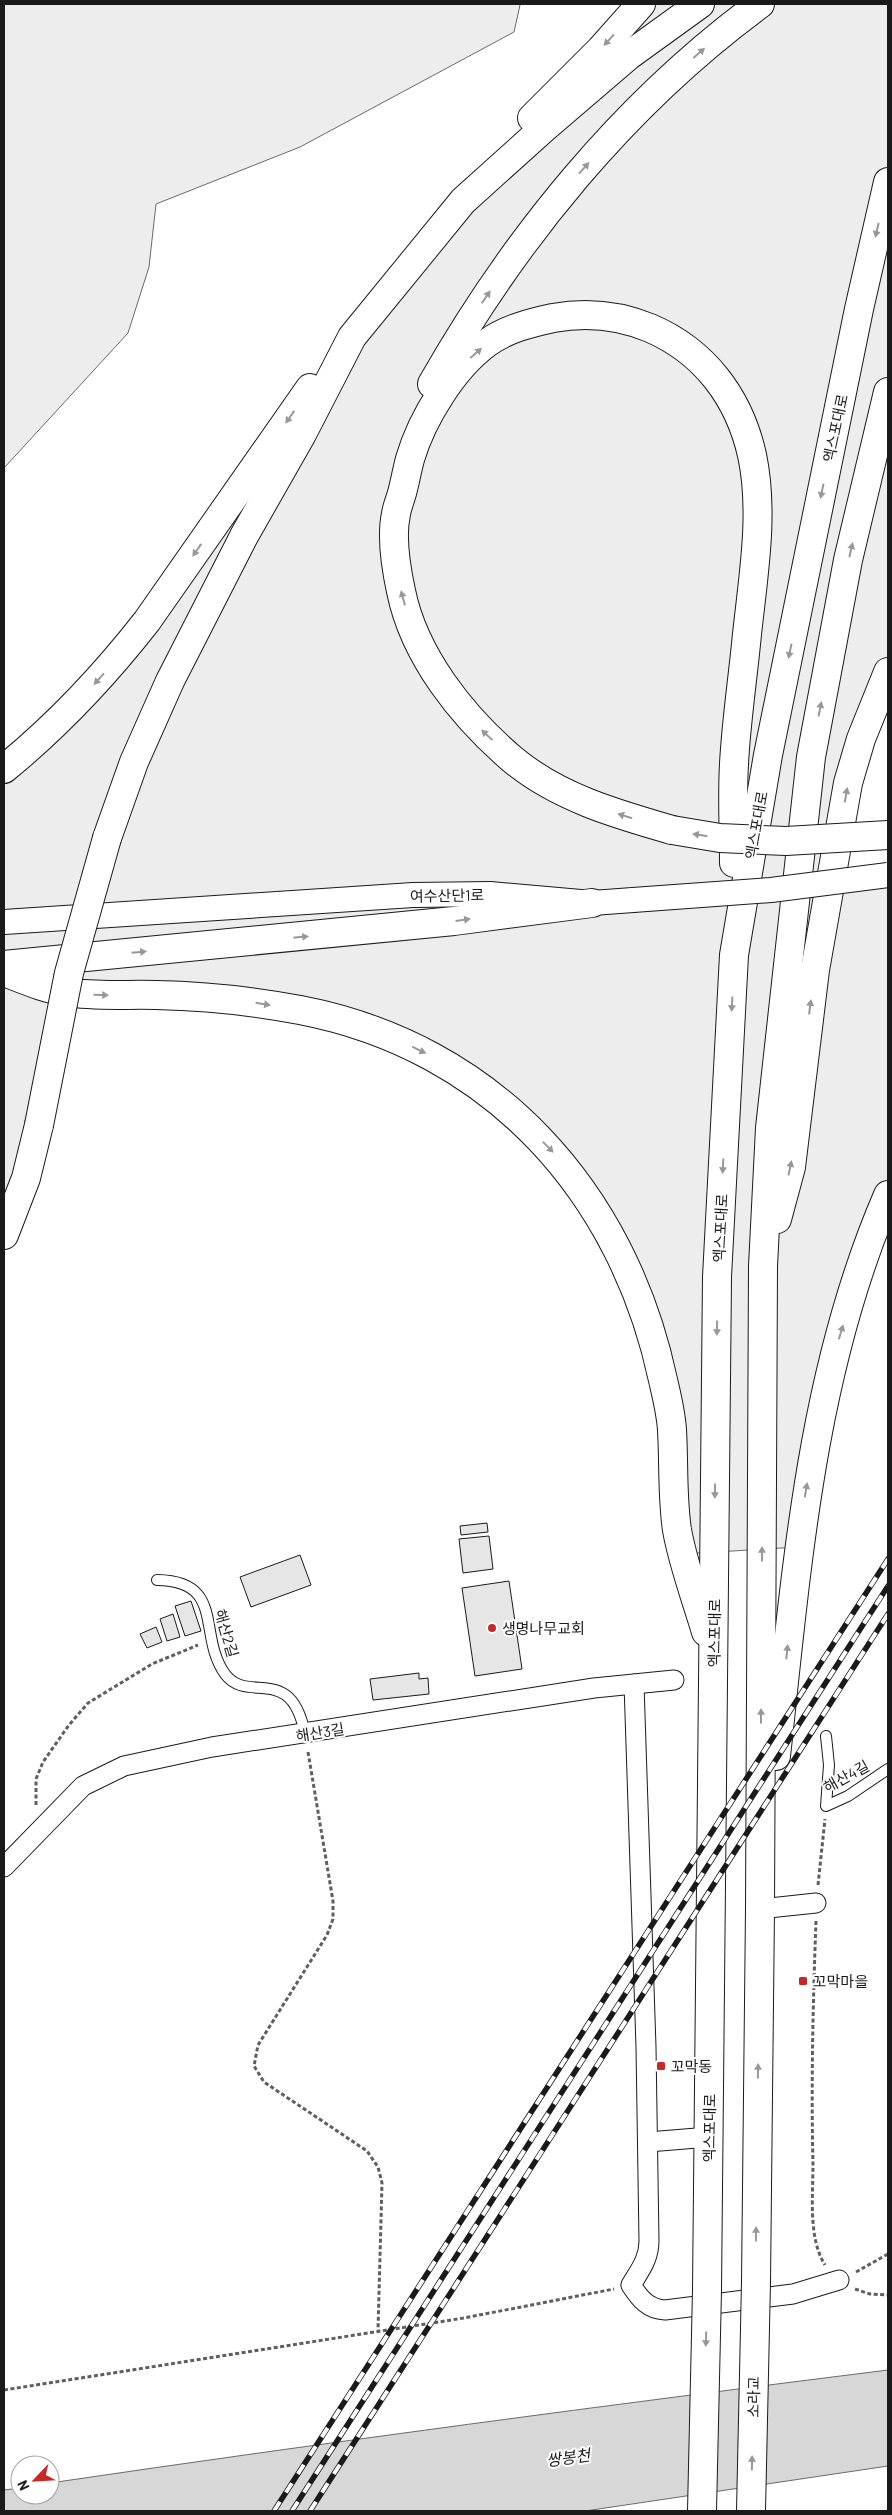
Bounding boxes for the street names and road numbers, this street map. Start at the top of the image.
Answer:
street label: 엑스포대로 [819,392,851,464]
street label: 엑스포대로 [741,789,771,861]
street label: 여수산단1로 [410,885,484,905]
street label: 엑스포대로 [709,1193,731,1263]
street label: 엑스포대로 [704,1598,724,1668]
street label: 해산2길 [212,1607,242,1659]
street label: 해산3길 [294,1719,346,1745]
street label: 해산4길 [820,1756,872,1796]
street label: 엑스포대로 [699,2093,719,2163]
street label: 소라교 [744,2376,762,2418]

